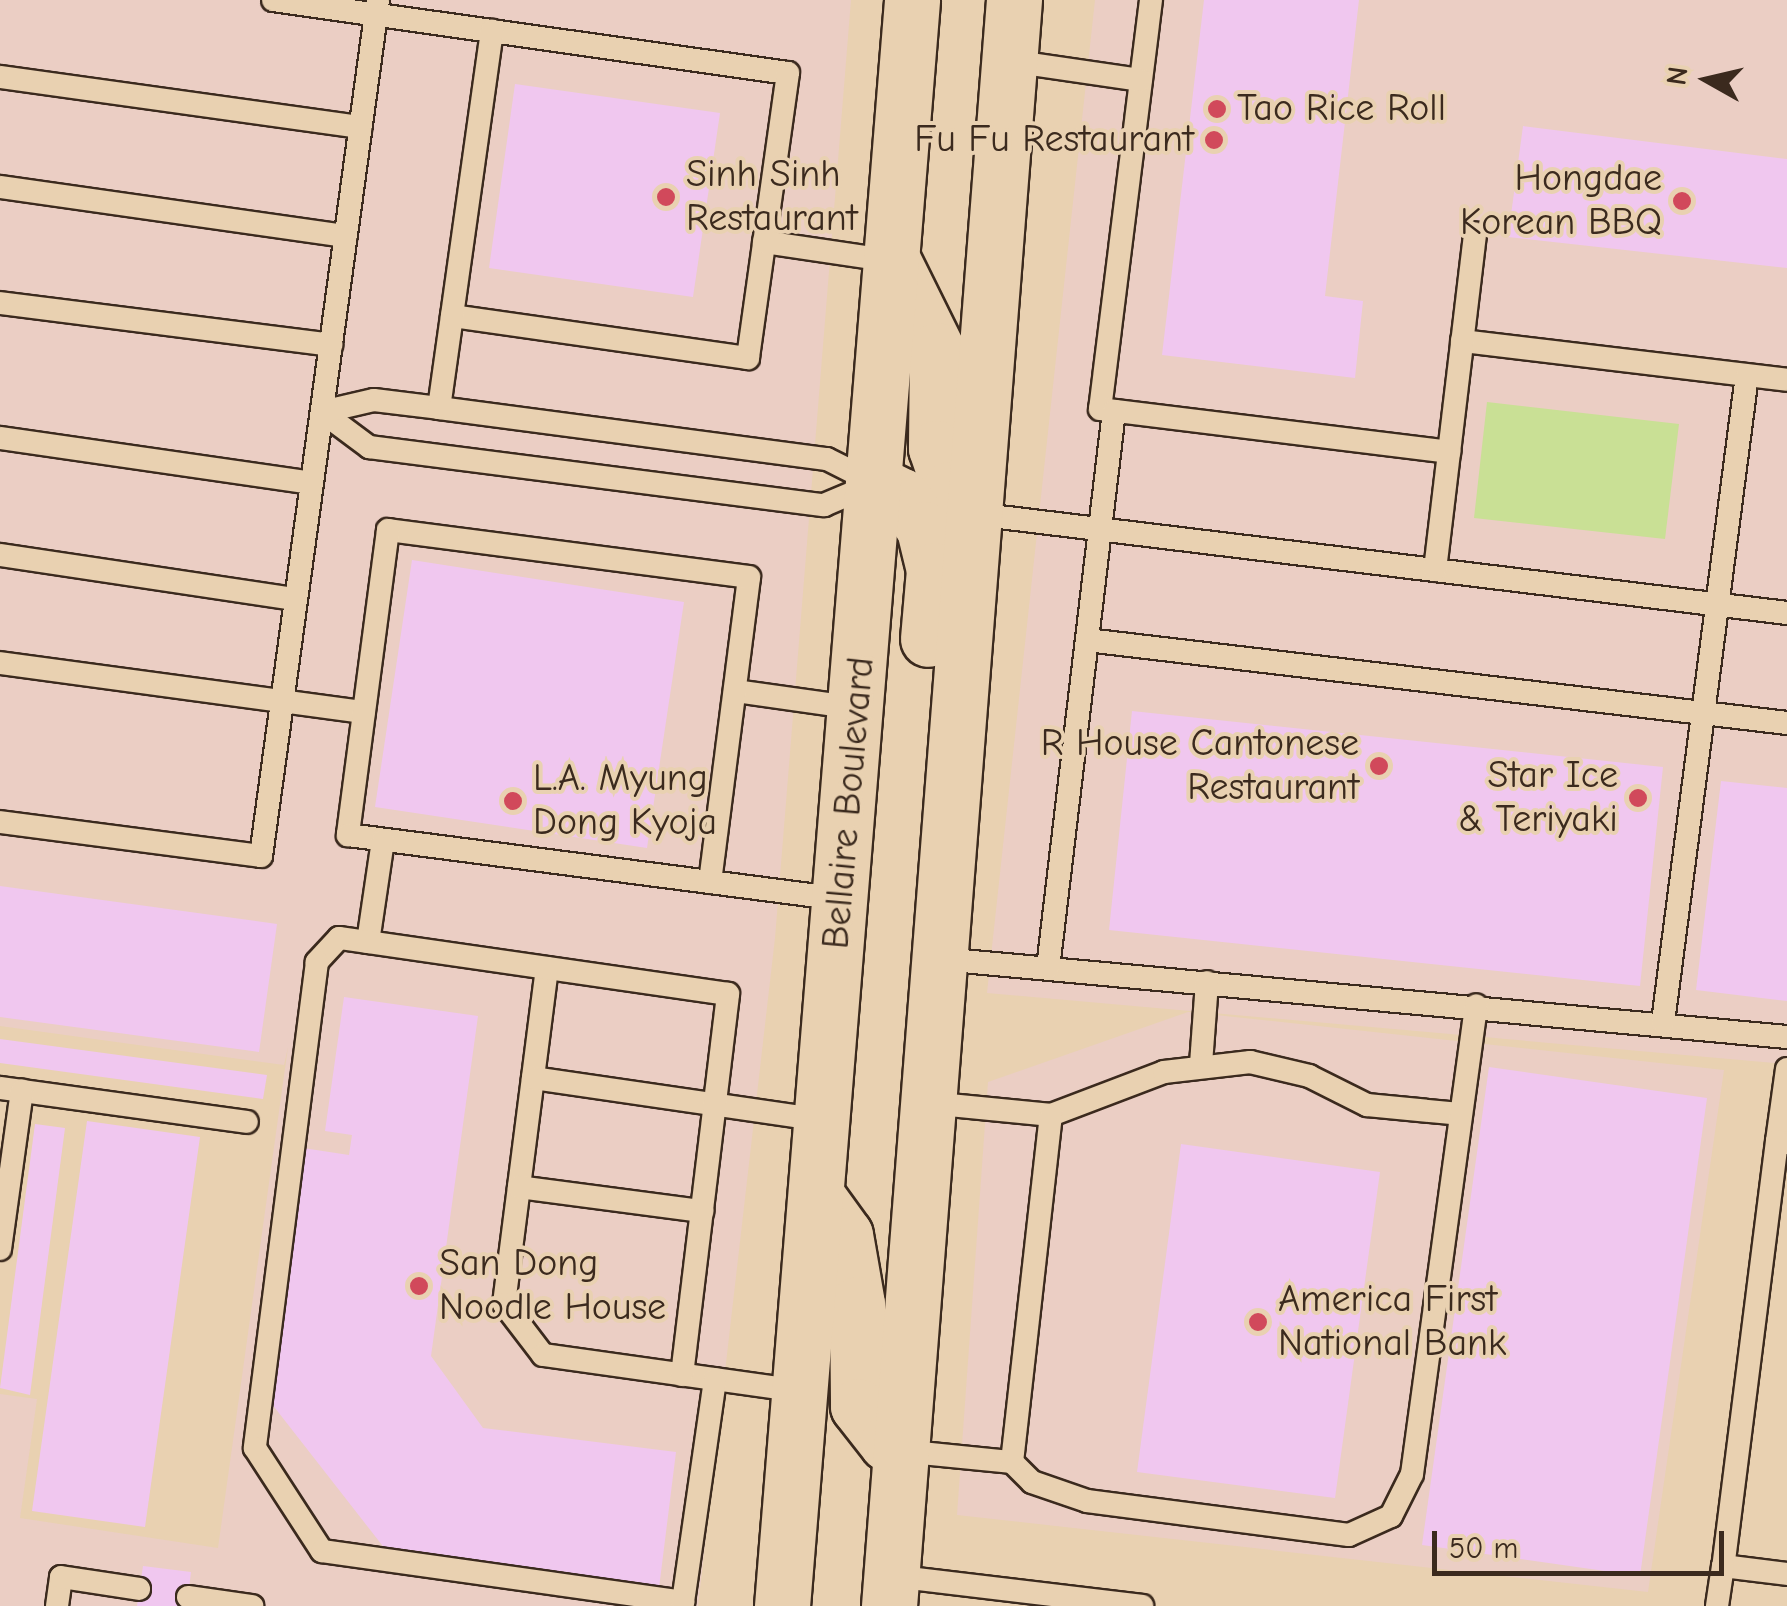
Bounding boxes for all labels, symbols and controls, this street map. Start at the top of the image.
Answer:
north arrow [1657,30,1757,130]
text: N [1660,65,1694,87]
place label: Tao Rice Roll [1237,86,1446,132]
marker: Tao Rice Roll [1206,98,1228,120]
place label: Fu Fu Restaurant [914,117,1194,163]
marker: Fu Fu Restaurant [1203,129,1225,151]
place label: Sinh Sinh Restaurant [686,152,858,242]
place label: Hongdae Korean BBQ [1460,156,1662,245]
marker: Sinh Sinh Restaurant [655,186,677,208]
marker: Hongdae Korean BBQ [1671,190,1693,212]
street label: Bellaire Boulevard [814,655,884,951]
place label: R House Cantonese Restaurant [1041,721,1359,811]
place label: Star Ice & Teriyaki [1458,753,1618,842]
marker: R House Cantonese Restaurant [1368,755,1390,777]
place label: L.A. Myung Dong Kyoja [533,756,717,846]
marker: Star Ice & Teriyaki [1627,787,1649,809]
marker: L.A. Myung Dong Kyoja [502,790,524,812]
place label: San Dong Noodle House [439,1241,666,1330]
marker: San Dong Noodle House [408,1275,430,1297]
place label: America First National Bank [1278,1277,1506,1366]
marker: America First National Bank [1247,1311,1269,1333]
scale bar [1437,1511,1730,1573]
text: 50 m [1449,1531,1518,1566]

